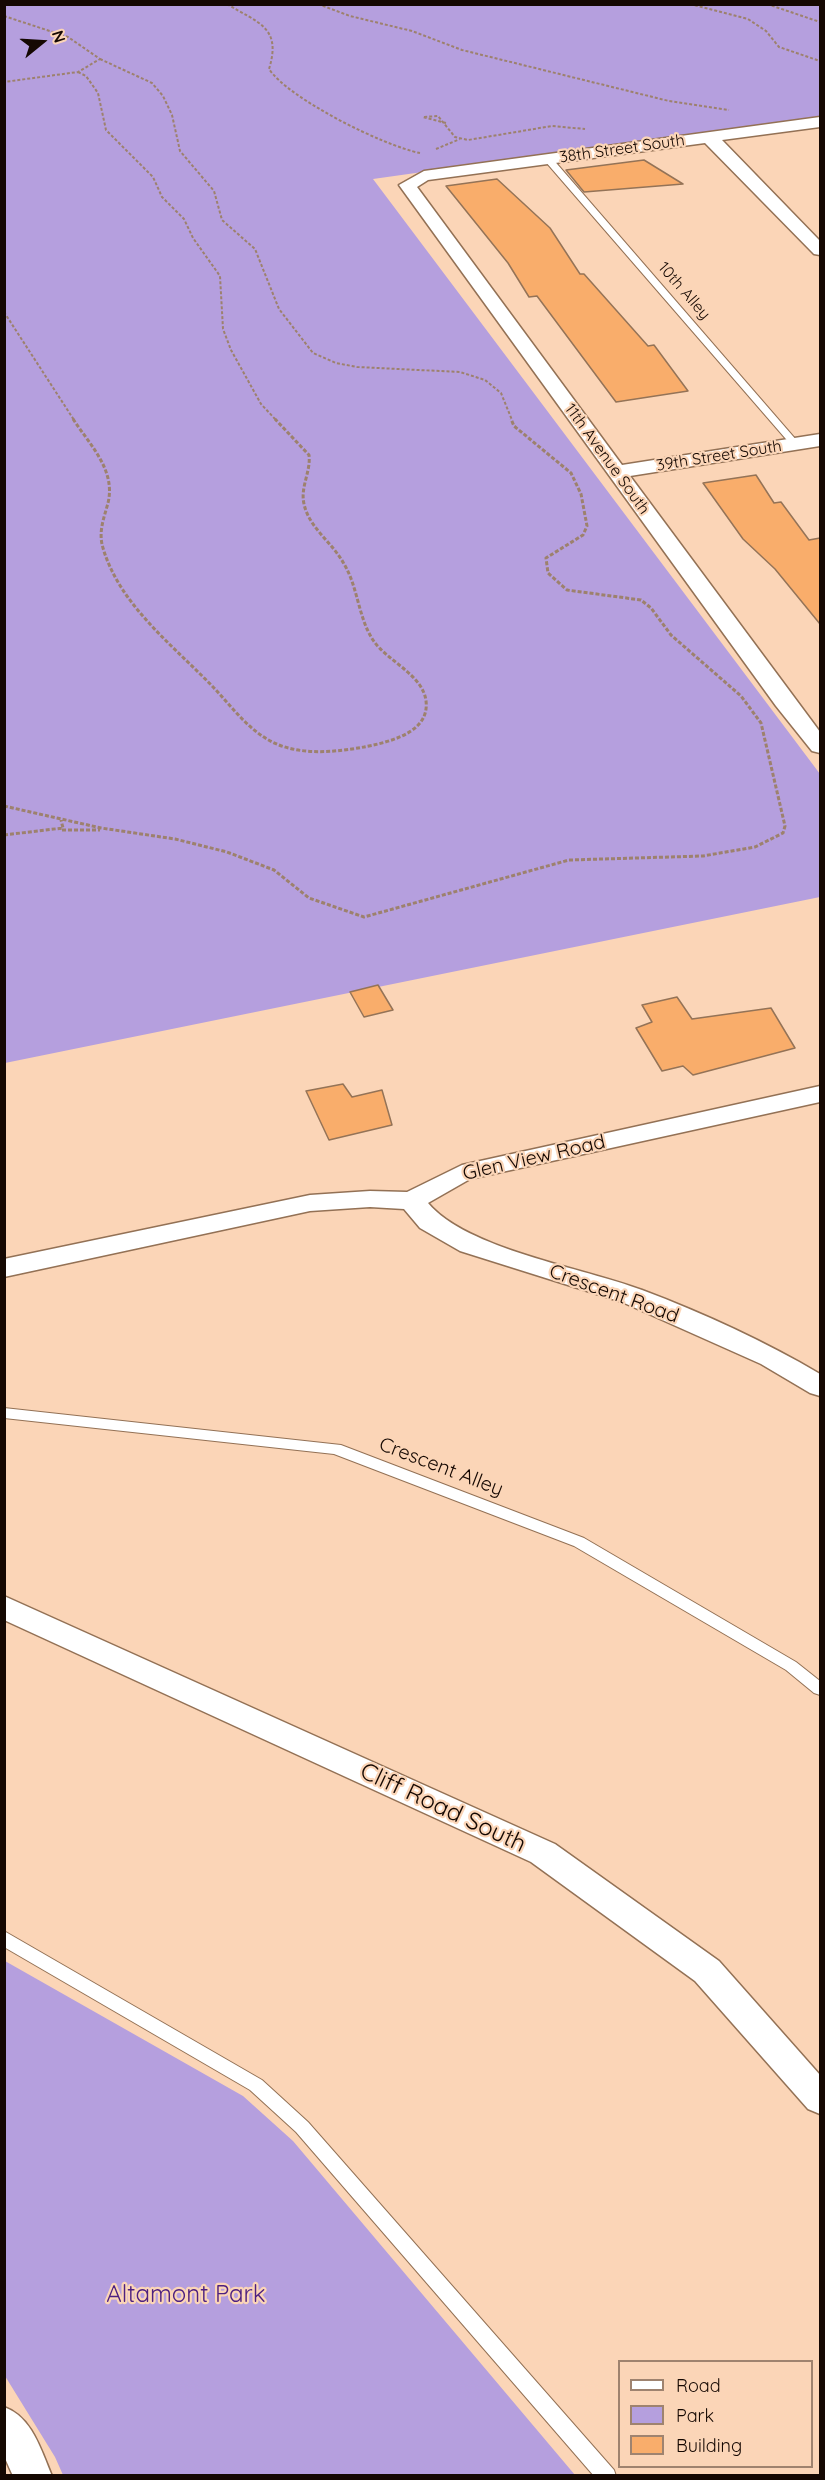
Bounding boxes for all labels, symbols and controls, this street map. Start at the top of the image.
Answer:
north arrow [12,12,72,72]
text: N [48,28,70,45]
street label: 38th Street South [558,131,686,167]
street label: 10th Alley [654,258,714,324]
street label: 11th Avenue South [560,400,654,518]
street label: 39th Street South [655,437,783,475]
street label: Glen View Road [460,1130,608,1186]
street label: Crescent Road [546,1259,682,1329]
street label: Crescent Alley [376,1432,506,1502]
street label: Cliff Road South [355,1757,531,1859]
park label: Altamont Park [106,2281,266,2309]
legend [618,2360,813,2468]
text: Road [676,2374,721,2397]
text: Park [676,2404,714,2427]
text: Building [676,2434,742,2457]

